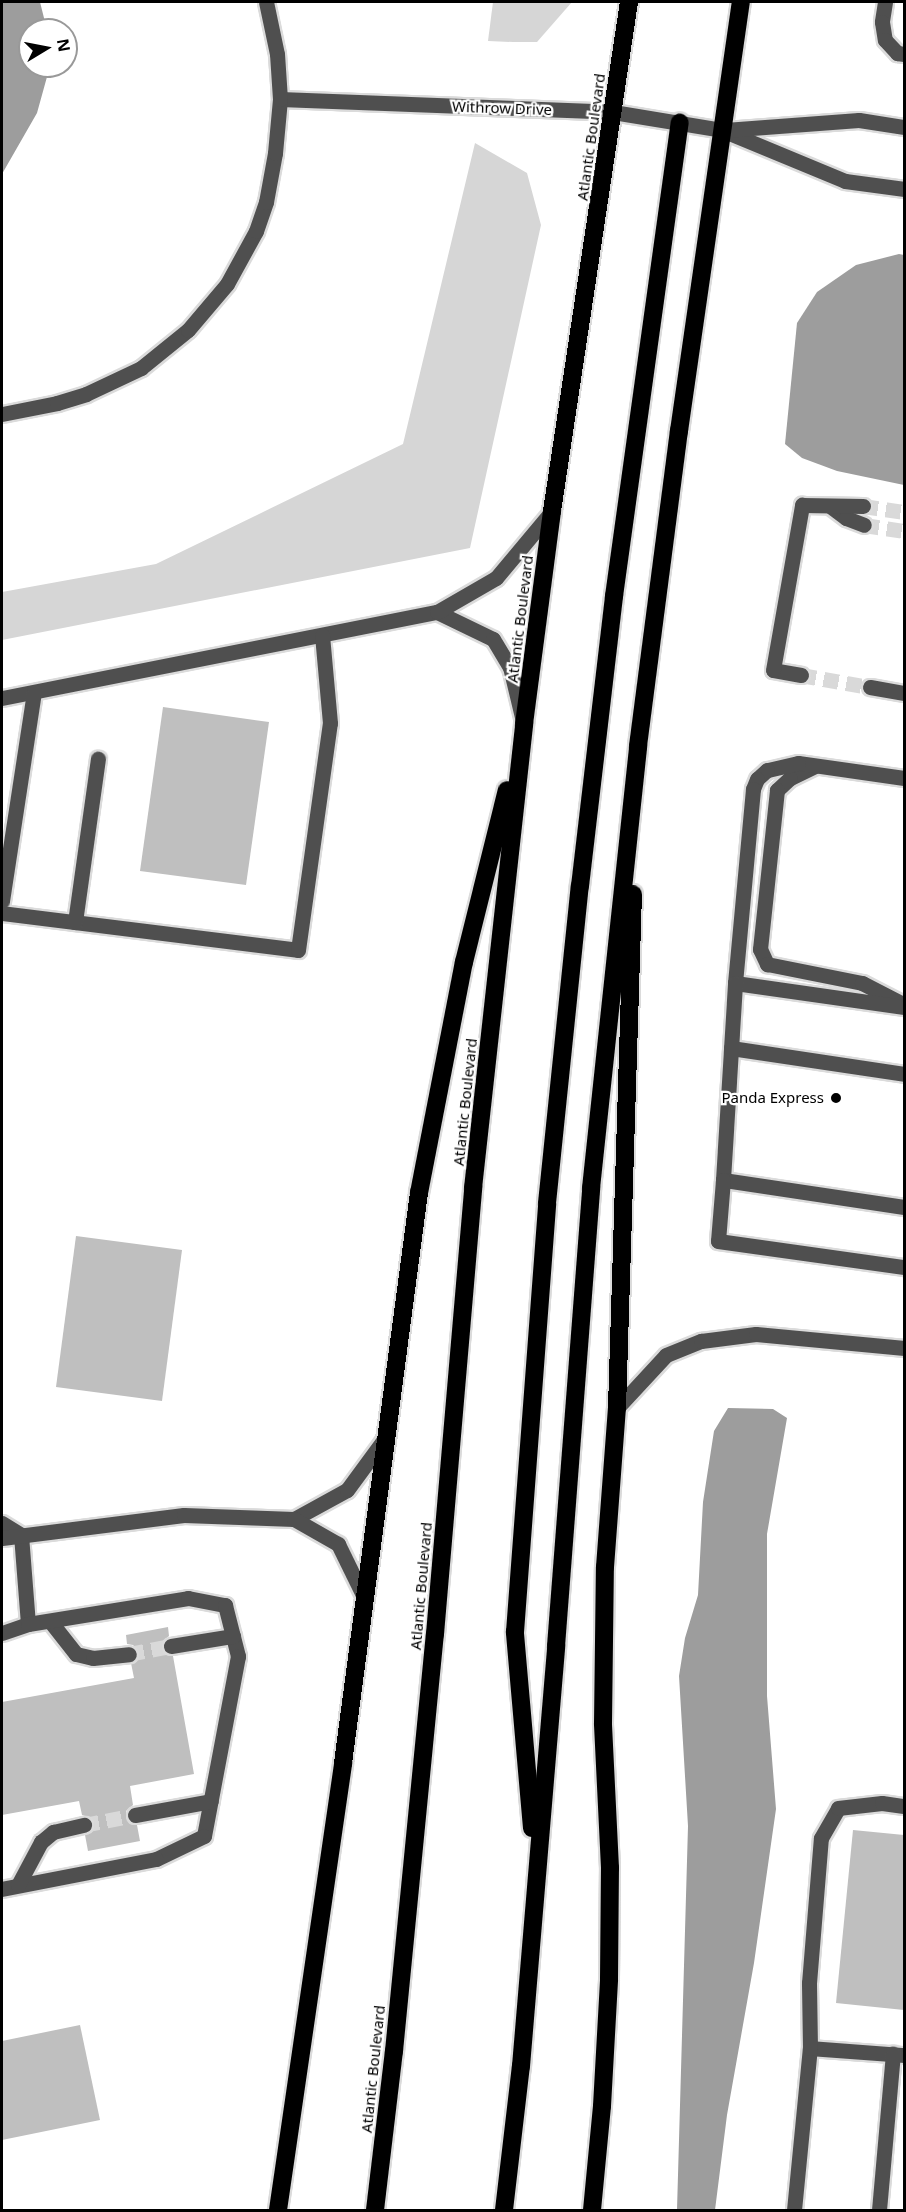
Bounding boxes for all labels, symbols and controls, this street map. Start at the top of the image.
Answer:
north arrow [18,18,78,78]
text: N [52,37,76,54]
street label: Atlantic Boulevard [573,72,609,202]
street label: Withrow Drive [452,97,552,119]
street label: Atlantic Boulevard [503,554,537,684]
street label: Atlantic Boulevard [449,1037,481,1167]
place label: Panda Express [721,1089,824,1107]
marker: Panda Express [829,1091,843,1105]
street label: Atlantic Boulevard [406,1521,436,1651]
street label: Atlantic Boulevard [357,2004,389,2134]

